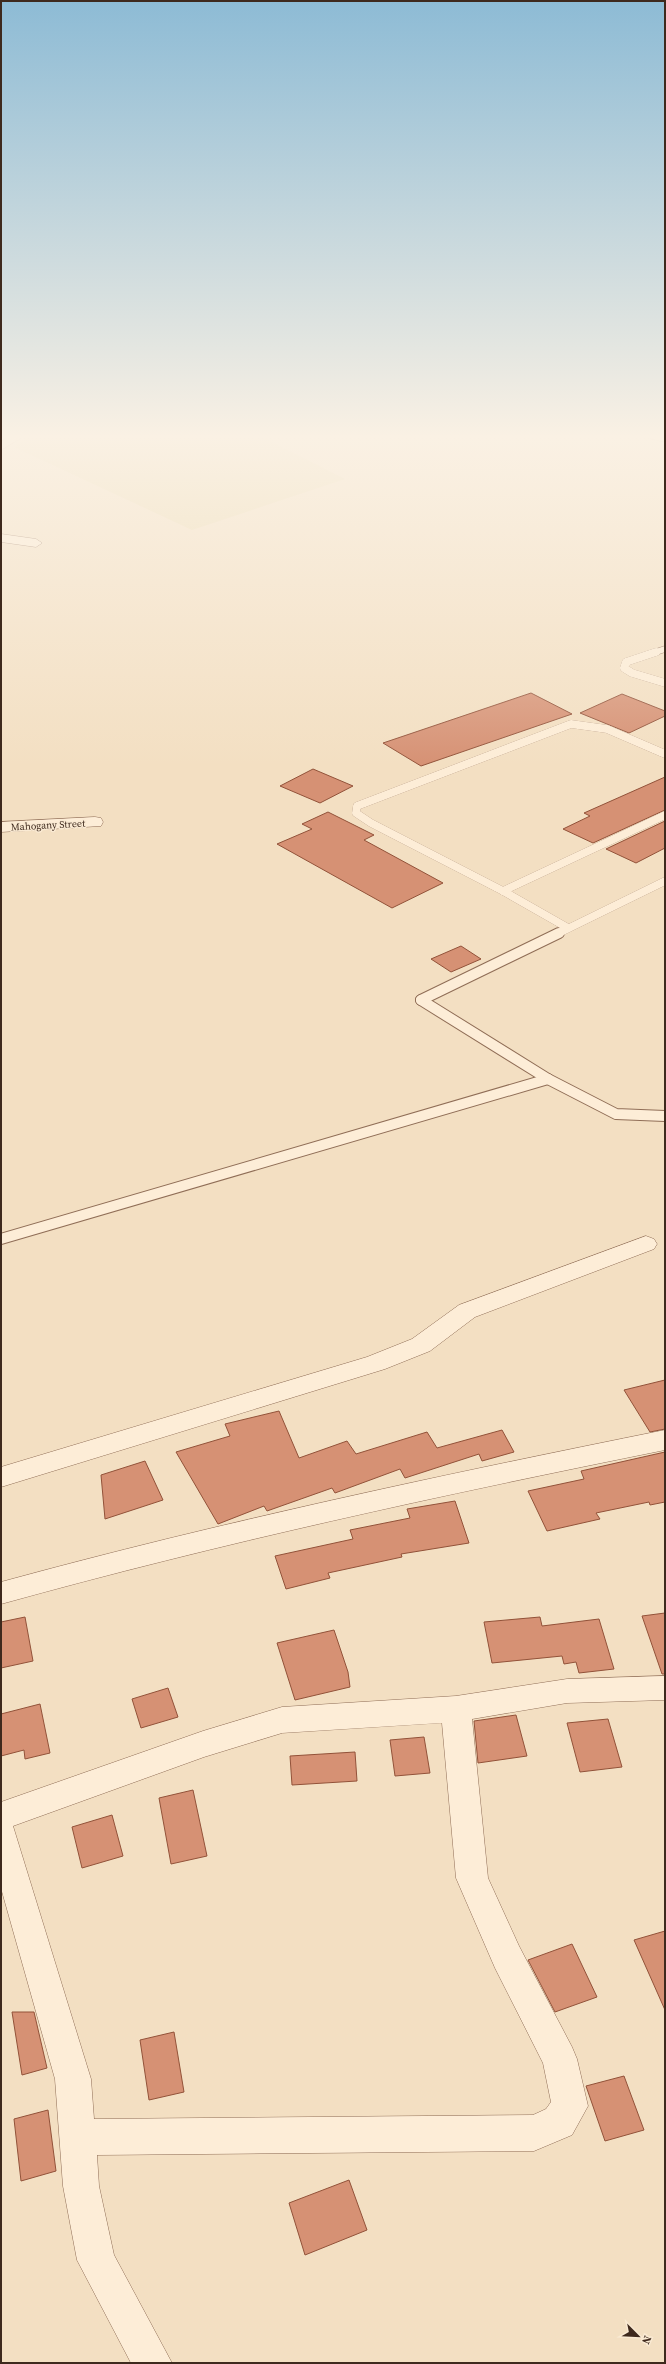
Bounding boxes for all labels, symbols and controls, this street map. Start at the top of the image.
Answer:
street label: Mahogany Street [10,817,86,833]
north arrow [618,2316,658,2356]
text: N [638,2333,655,2347]

